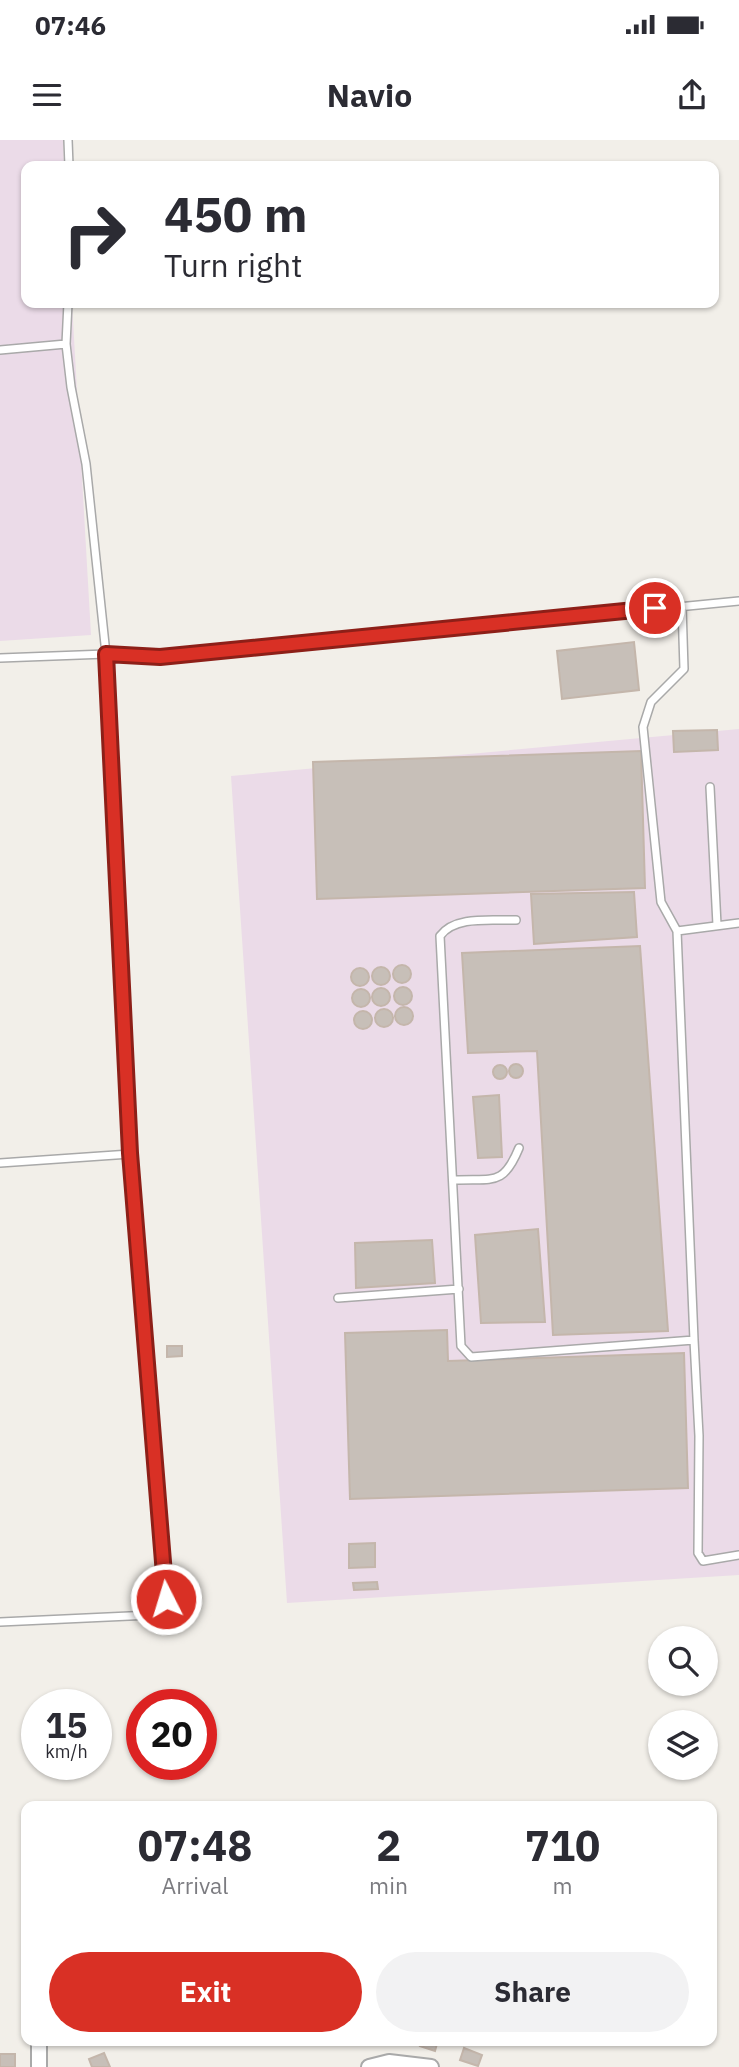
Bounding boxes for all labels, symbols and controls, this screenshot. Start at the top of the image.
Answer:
text: 07:46 [35,8,106,42]
text: Navio [327,74,412,116]
icon: menu [28,76,66,114]
icon: share [673,76,711,114]
text: 450 m [164,182,308,245]
icon: right [49,189,140,280]
text: Turn right [164,244,302,286]
pin [625,578,685,638]
icon: arrive [636,589,674,627]
position arrow [129,1562,203,1636]
map controls [648,1626,718,1780]
button: search [648,1626,718,1696]
speed limit sign: 20 [126,1689,217,1780]
text: 15 [45,1702,88,1748]
button: layers [648,1710,718,1780]
text: km/h [45,1740,88,1763]
text: 07:48 [138,1818,252,1873]
text: 2 [376,1818,401,1873]
text: 710 [525,1818,600,1873]
text: Arrival [162,1870,229,1900]
text: min [369,1870,408,1900]
text: m [552,1870,573,1900]
button: Exit [49,1952,362,2032]
button: Share [376,1952,689,2032]

